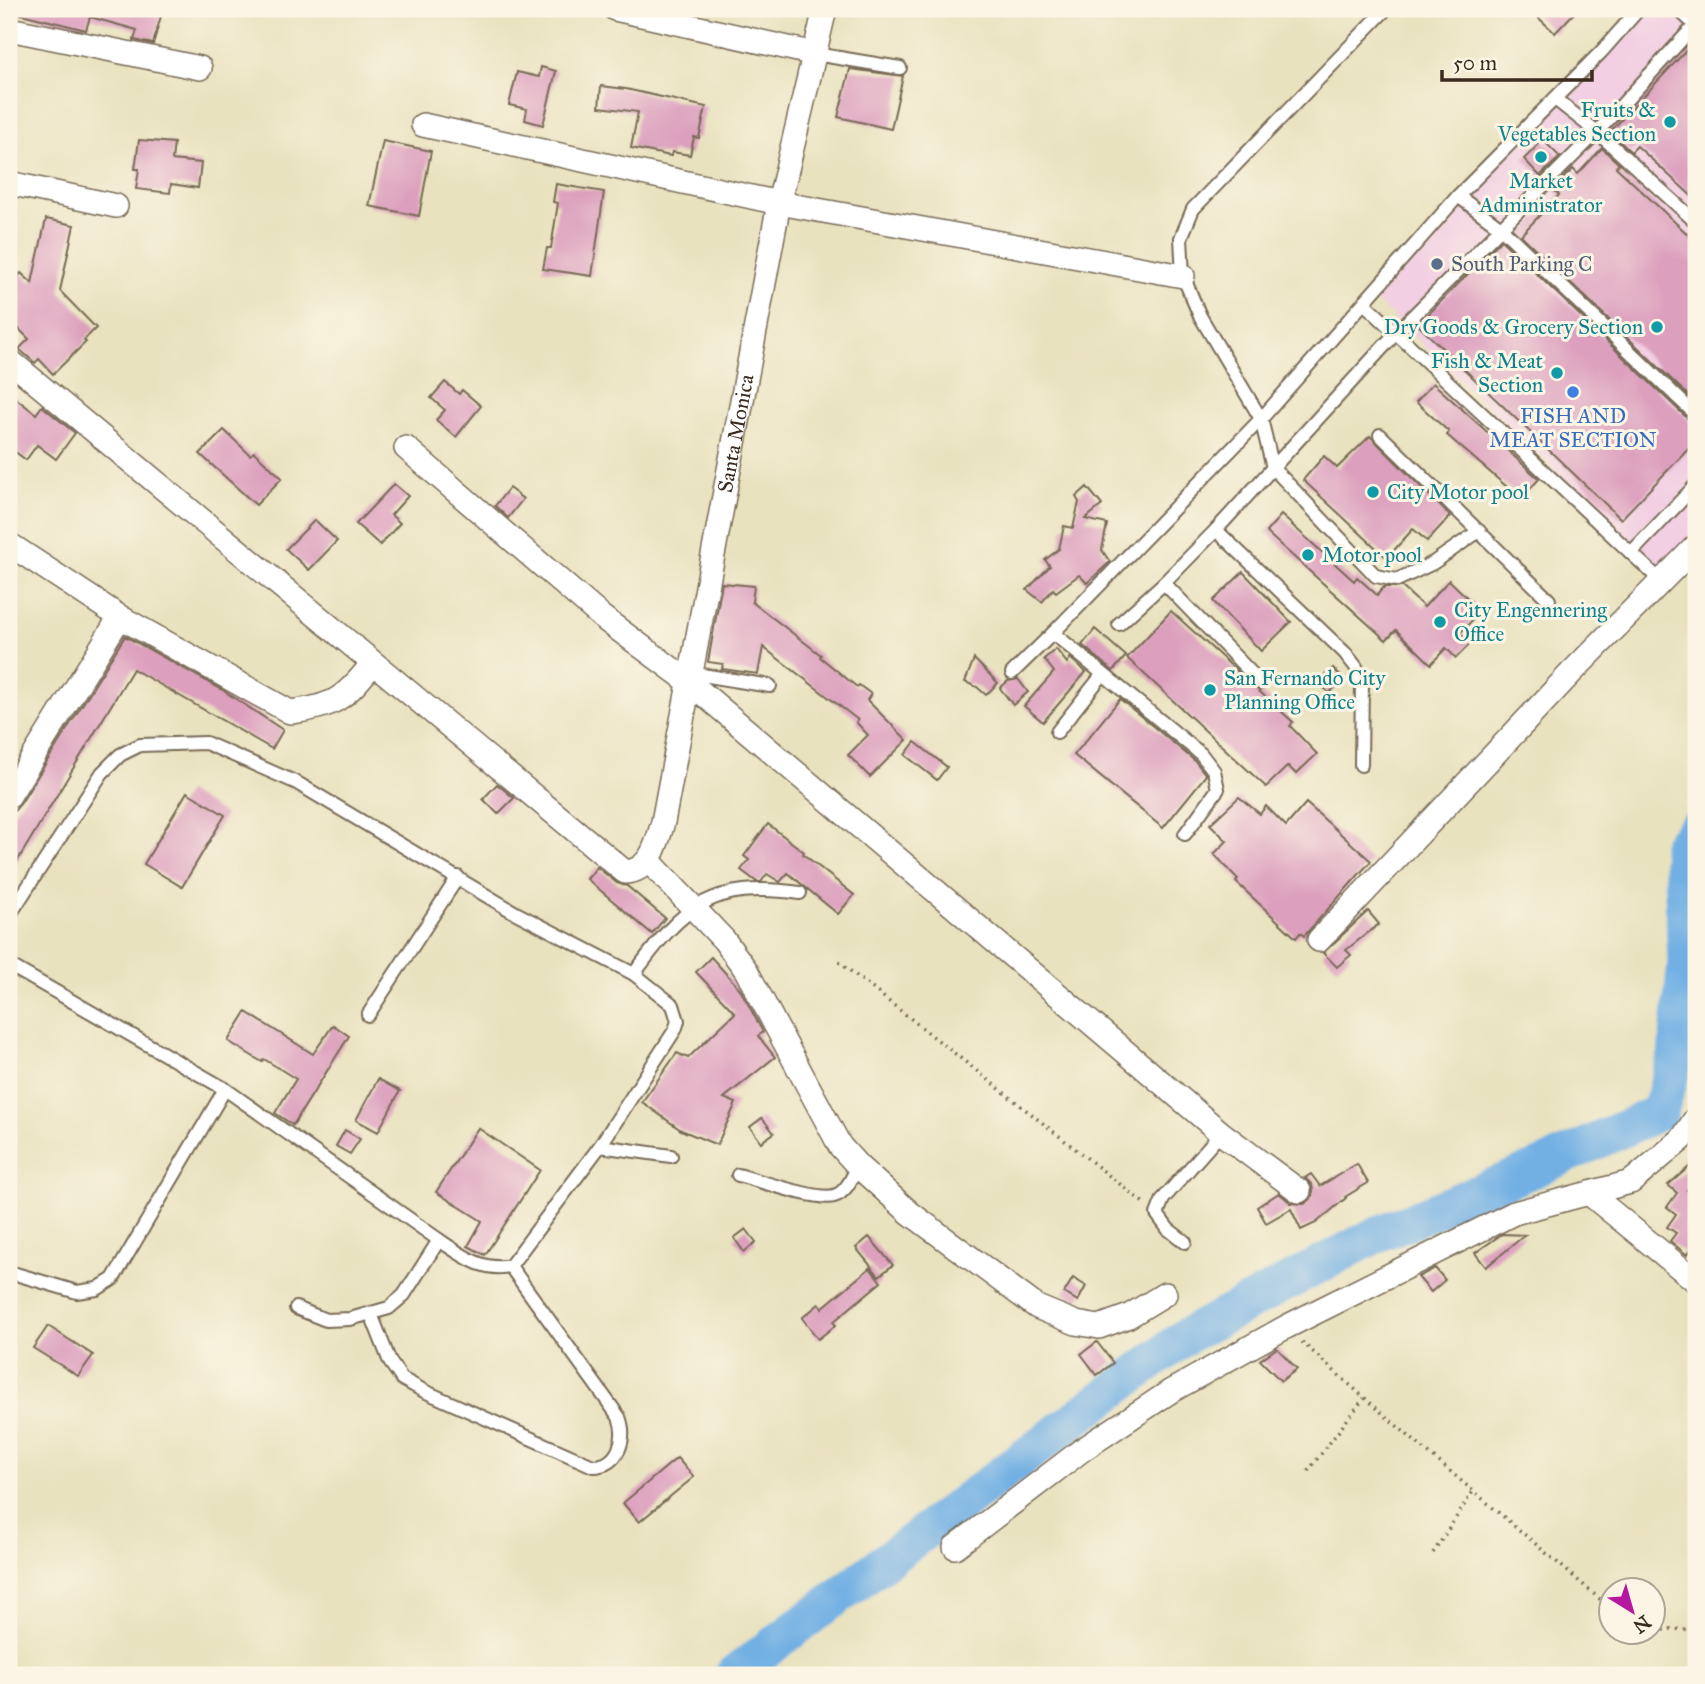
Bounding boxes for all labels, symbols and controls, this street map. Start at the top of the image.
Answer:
scale bar [1442,38,1593,82]
text: 50 m [1453,50,1498,76]
place label: Fruits & Vegetables Section [1497,97,1656,147]
marker: Fruits & Vegetables Section [1662,114,1678,130]
marker: Market Administrator [1533,149,1549,165]
place label: Market Administrator [1479,168,1603,218]
place label: South Parking C [1451,251,1592,277]
marker: South Parking C [1429,256,1445,272]
place label: Dry Goods & Grocery Section [1384,314,1643,340]
marker: Dry Goods & Grocery Section [1649,319,1665,335]
place label: Fish & Meat Section [1431,348,1544,398]
marker: Fish & Meat Section [1549,365,1565,381]
street label: Santa Monica [712,372,760,495]
marker: FISH AND MEAT SECTION [1565,384,1581,400]
place label: FISH AND MEAT SECTION [1489,403,1657,453]
place label: City Motor pool [1387,479,1529,505]
marker: City Motor pool [1365,484,1381,500]
place label: Motor pool [1322,542,1423,568]
marker: Motor pool [1300,547,1316,563]
place label: City Engennering Office [1454,597,1607,647]
marker: City Engennering Office [1432,614,1448,630]
place label: San Fernando City Planning Office [1224,665,1387,715]
marker: San Fernando City Planning Office [1202,682,1218,698]
north arrow [1596,1576,1666,1646]
text: N [1629,1610,1655,1638]

